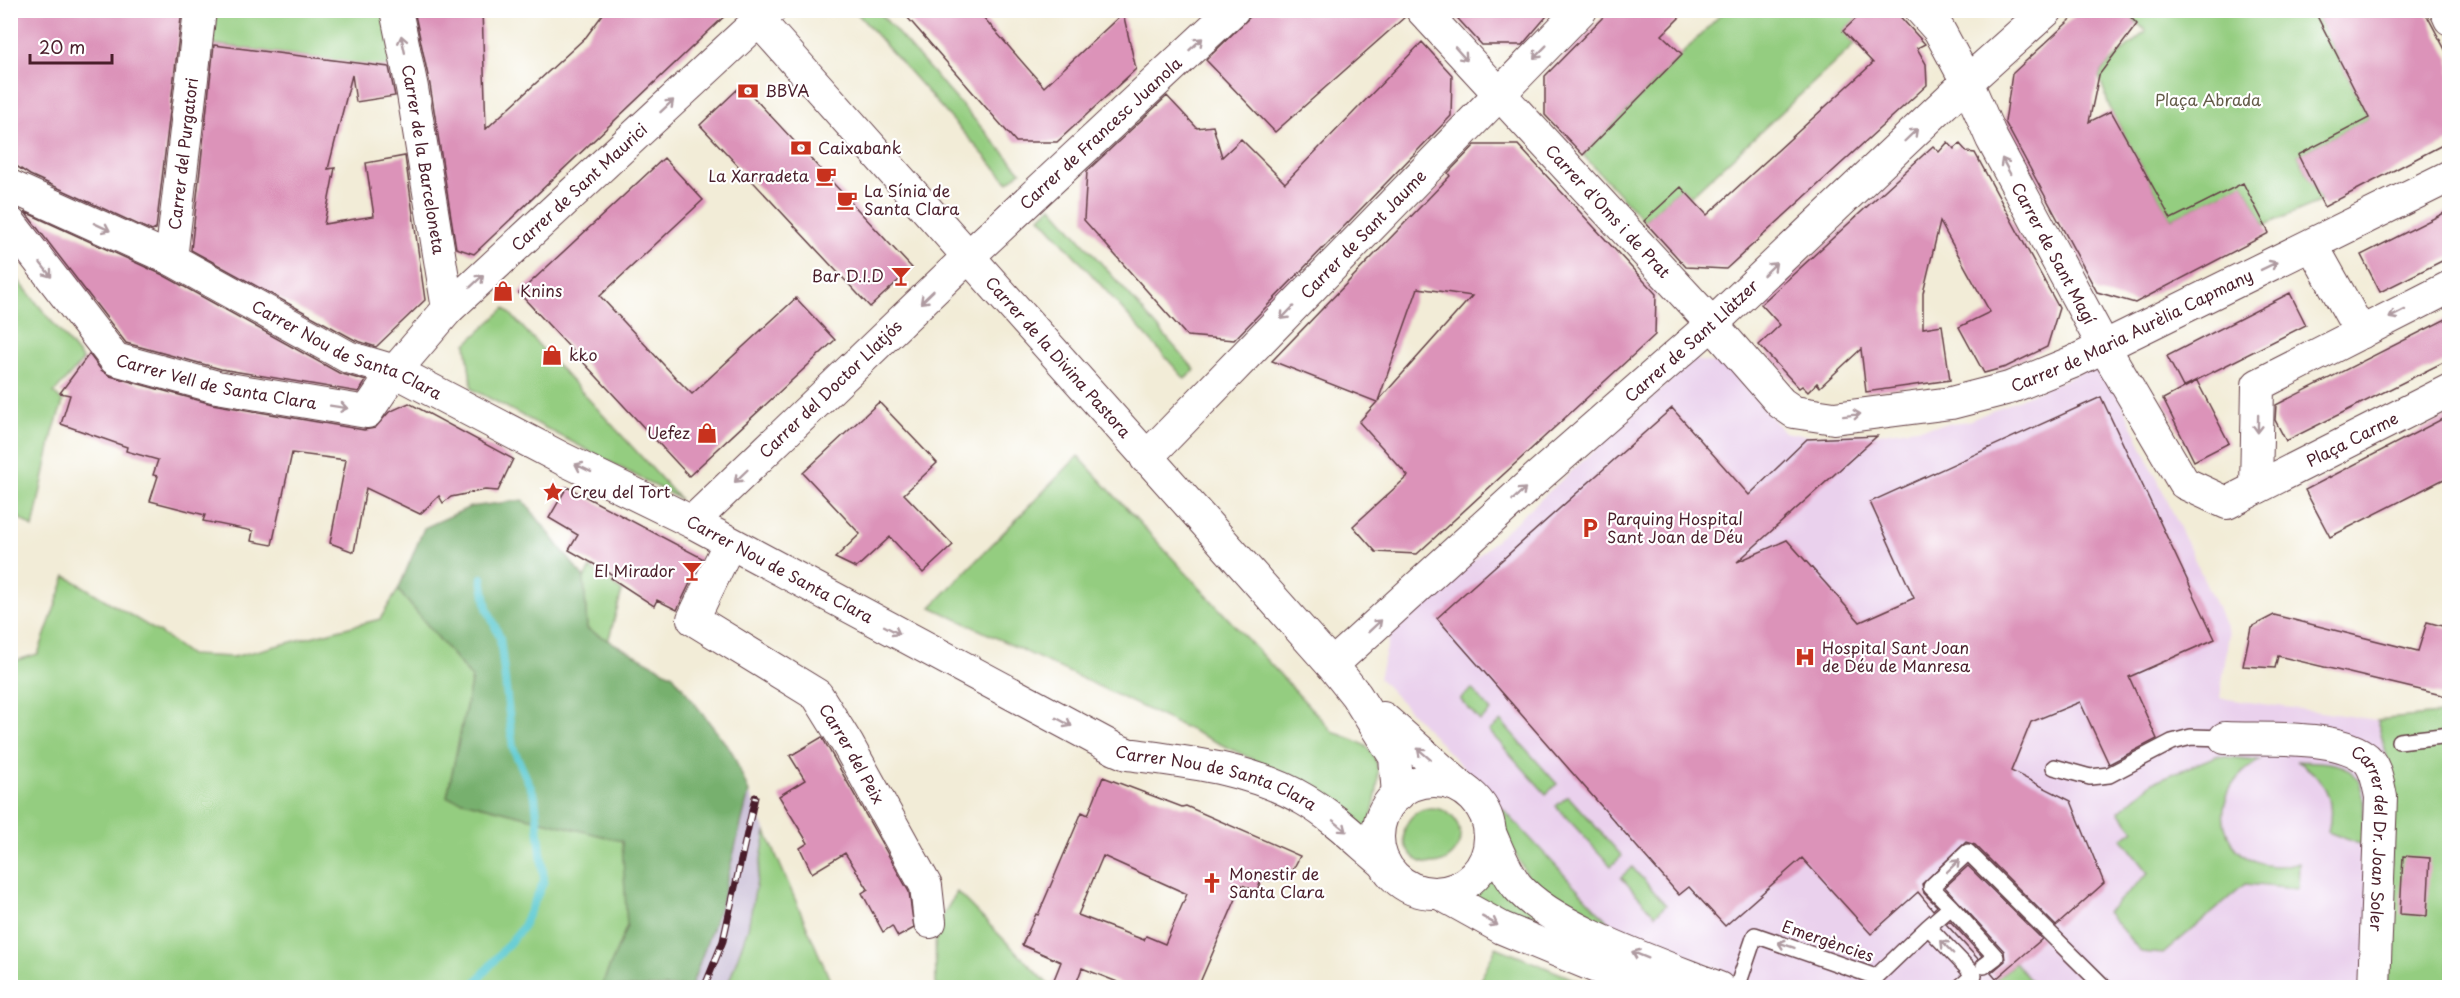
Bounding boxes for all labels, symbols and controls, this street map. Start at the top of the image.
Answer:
scale bar [30,27,112,65]
text: 20 m [39,33,85,60]
one-way arrow [397,35,408,54]
one-way arrow [1189,37,1204,52]
one-way arrow [1532,45,1547,60]
one-way arrow [1454,46,1468,61]
street label: Carrer de Francesc Juanola [1014,51,1186,214]
street label: Carrer de la Barceloneta [396,62,452,256]
street label: Carrer del Purgatori [161,76,203,231]
place label: BBVA [765,78,810,102]
bank icon: BBVA [736,79,760,103]
park label: Plaça Abrada [2155,87,2261,111]
one-way arrow [659,99,674,113]
street label: Carrer de Sant Maurici [505,117,652,256]
one-way arrow [1903,128,1918,142]
place label: Caixabank [818,135,902,159]
bank icon: Caixabank [789,136,813,160]
street label: Carrer d'Oms i de Prat [1541,138,1677,283]
one-way arrow [2000,158,2012,175]
place label: La Xarradeta [708,163,810,187]
street label: Carrer de Sant Jaume [1294,163,1431,303]
cafe icon: La Xarradeta [814,164,838,188]
place label: La Sínia de Santa Clara [864,178,959,220]
street label: Carrer de Sant Magí [2006,178,2103,329]
cafe icon: La Sínia de Santa Clara [835,188,859,212]
one-way arrow [92,222,110,234]
one-way arrow [2259,259,2277,271]
one-way arrow [40,261,53,277]
one-way arrow [1762,262,1777,276]
street label: Carrer de Maria Aurèlia Capmany [2007,262,2256,397]
place label: Bar D.I.D [812,263,884,287]
bar icon: Bar D.I.D [889,264,913,288]
street label: Carrer de la Divina Pastora [980,270,1137,443]
street label: Carrer de Sant Llàtzer [1618,273,1763,407]
one-way arrow [470,274,485,289]
place label: Knins [520,278,562,302]
shop icon: Knins [491,279,515,303]
one-way arrow [920,289,935,304]
street label: Carrer Nou de Santa Clara [248,293,446,405]
one-way arrow [1280,305,1294,320]
one-way arrow [2389,309,2407,320]
street label: Carrer del Doctor Llatjós [753,314,907,463]
place label: kko [569,342,597,366]
shop icon: kko [540,343,564,367]
street label: Carrer Vell de Santa Clara [114,347,319,414]
one-way arrow [328,402,348,413]
street label: Plaça Carme [2302,405,2402,472]
one-way arrow [1841,410,1861,421]
one-way arrow [2252,413,2263,433]
place label: Uefez [647,420,690,444]
shop icon: Uefez [695,421,719,445]
one-way arrow [574,462,592,474]
one-way arrow [734,468,749,483]
place label: Creu del Tort [570,479,671,503]
place icon: Creu del Tort [541,480,565,504]
one-way arrow [1511,487,1526,501]
place label: Parquing Hospital Sant Joan de Déu [1607,506,1743,548]
street label: Carrer Nou de Santa Clara [683,508,878,628]
parking icon: Parquing Hospital Sant Joan de Déu [1578,516,1602,540]
place label: El Mirador [594,558,676,582]
bar icon: El Mirador [680,559,704,583]
one-way arrow [1368,619,1383,633]
one-way arrow [882,625,900,636]
place label: Hospital Sant Joan de Déu de Manresa [1822,635,1971,677]
hospital icon: Hospital Sant Joan de Déu de Manresa [1793,645,1817,669]
street label: Carrer del Peix [814,699,891,808]
one-way arrow [1054,717,1072,728]
street label: Carrer Nou de Santa Clara [1112,737,1322,816]
street label: Carrer del Dr. Joan Soler [2347,739,2394,932]
one-way arrow [1417,747,1432,761]
one-way arrow [1332,820,1348,833]
one-way arrow [1945,859,1960,873]
place label: Monestir de Santa Clara [1229,861,1324,903]
church icon: Monestir de Santa Clara [1200,871,1224,895]
street label: Emergències [1779,913,1877,967]
one-way arrow [1481,915,1498,927]
one-way arrow [1777,939,1796,950]
one-way arrow [1940,939,1955,954]
one-way arrow [1631,949,1650,960]

